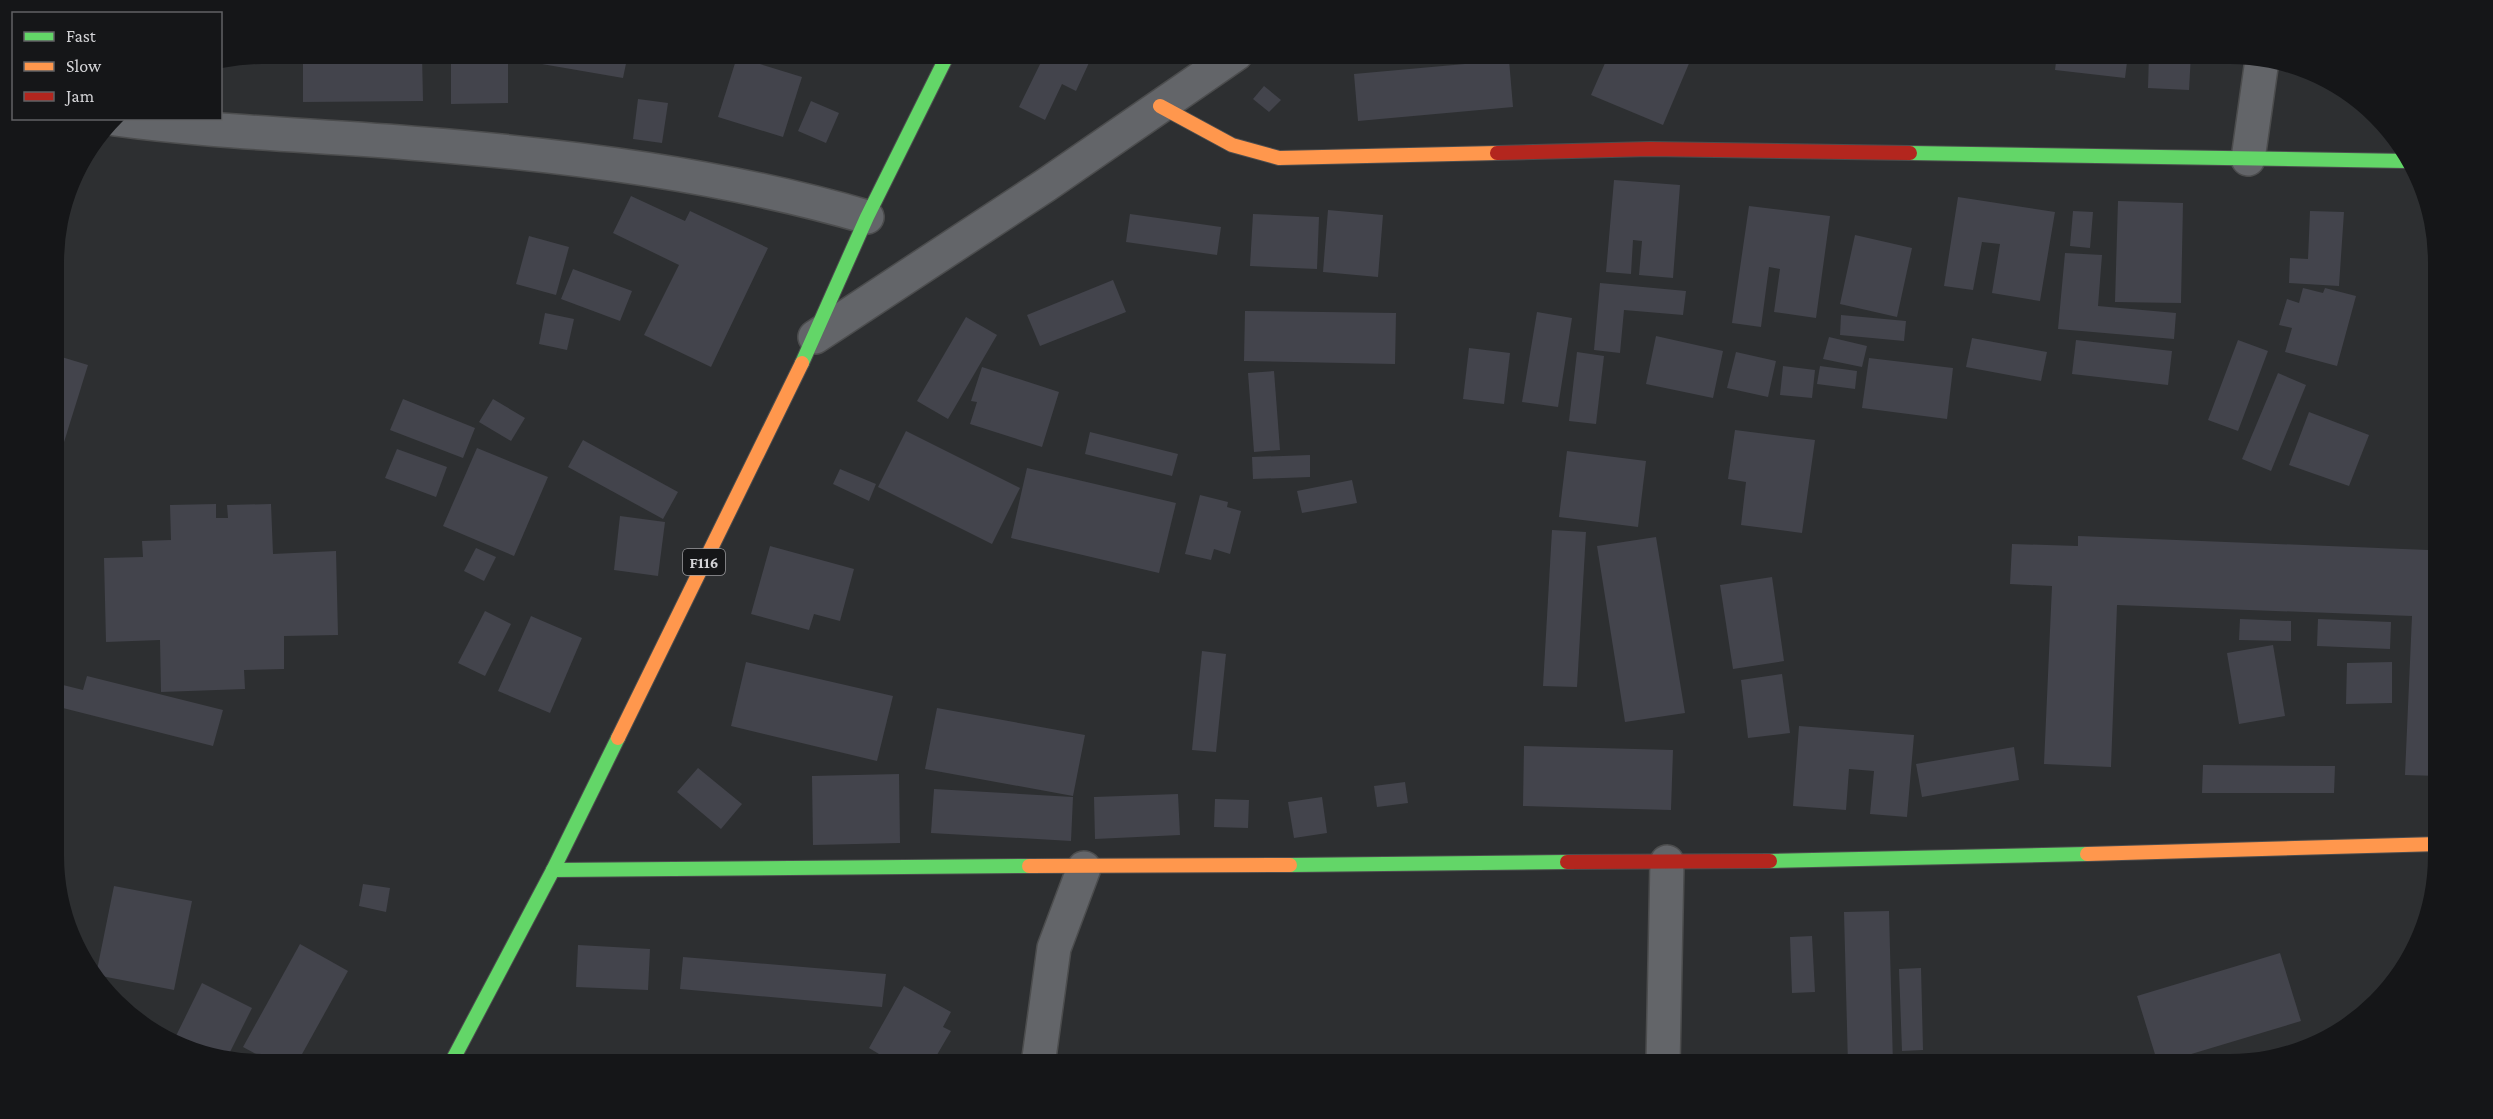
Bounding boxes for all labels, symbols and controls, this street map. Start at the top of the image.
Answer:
legend [12,12,222,120]
text: Fast [66,26,97,46]
text: Slow [66,56,102,76]
text: Jam [64,86,95,106]
road number: F116 [683,549,725,575]

